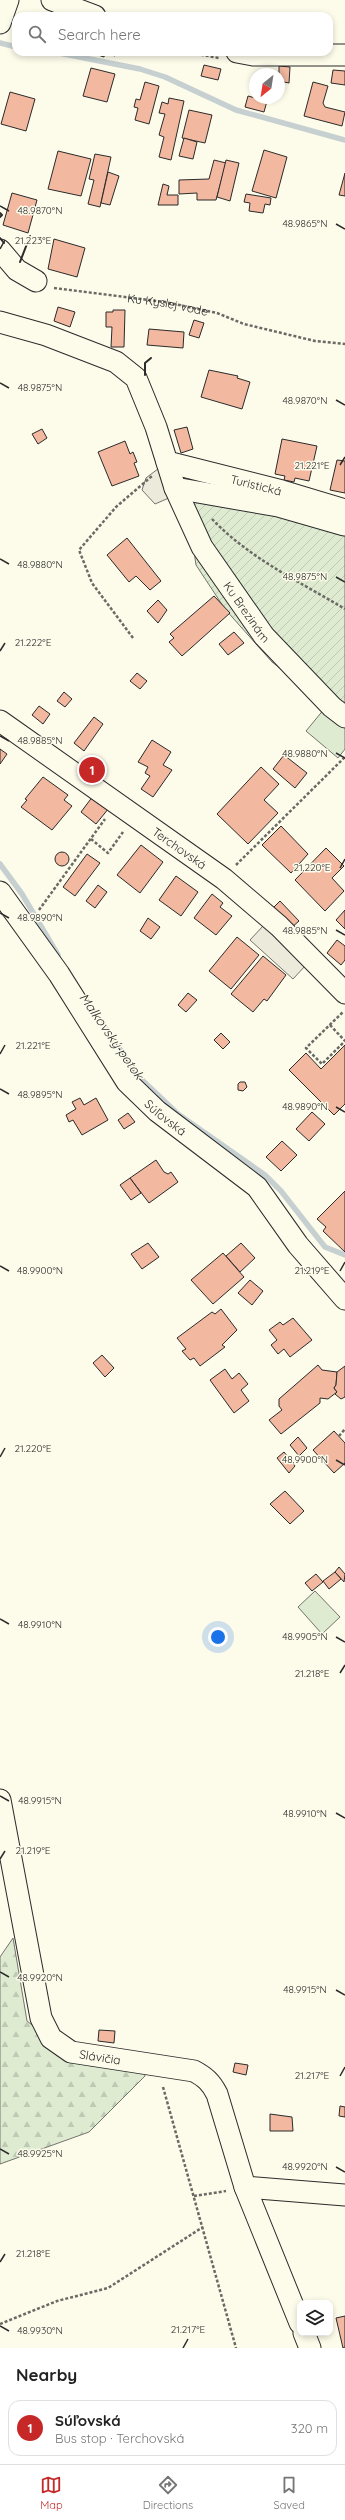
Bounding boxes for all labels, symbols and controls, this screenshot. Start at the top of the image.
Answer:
search box [12,12,333,56]
icon: search [26,23,48,45]
text: Search here [58,25,141,44]
north arrow [249,68,285,104]
text: 48.9870°N [18,204,62,217]
text: 48.9865°N [283,217,327,230]
text: 21.223°E [15,234,52,247]
street label: Ku Kyslej vode [127,290,210,318]
text: 48.9875°N [18,381,62,394]
text: 48.9870°N [283,394,327,407]
text: 21.221°E [295,459,330,472]
street label: Turistická [229,471,283,498]
text: 48.9880°N [17,558,63,571]
text: 48.9875°N [283,570,327,583]
street label: Ku Brezinám [221,578,273,645]
text: 21.222°E [15,636,52,649]
text: 48.9885°N [18,734,62,747]
text: 48.9880°N [282,747,328,760]
pin: 1 [79,755,105,785]
street label: Terchovská [150,824,210,872]
text: 21.220°E [293,861,331,874]
text: 48.9890°N [17,911,63,924]
text: 48.9885°N [283,924,327,937]
water label: Malkovský potok [76,990,148,1083]
text: 21.221°E [16,1039,51,1052]
text: 48.9895°N [17,1088,63,1101]
street label: Súľovská [142,1096,190,1138]
text: 48.9890°N [282,1100,328,1113]
text: 48.9900°N [17,1264,63,1277]
text: 21.219°E [295,1264,330,1277]
text: 21.220°E [14,1442,52,1455]
text: 48.9900°N [282,1453,328,1466]
text: 48.9910°N [18,1618,62,1631]
your location [208,1627,228,1647]
text: 48.9905°N [282,1630,328,1643]
text: 21.218°E [295,1667,330,1680]
text: 48.9915°N [18,1794,62,1807]
text: 48.9910°N [283,1807,327,1820]
text: 21.219°E [16,1844,51,1857]
text: 48.9920°N [17,1971,63,1984]
text: 48.9915°N [283,1983,327,1996]
street label: Slávičia [78,2046,122,2067]
text: 21.217°E [295,2069,330,2082]
text: 48.9925°N [17,2147,63,2160]
text: 48.9920°N [282,2160,328,2173]
text: 21.218°E [16,2247,51,2260]
map controls [297,2300,333,2336]
button: layers [297,2300,333,2336]
text: 21.217°E [171,2323,206,2336]
text: 48.9930°N [17,2324,63,2337]
text: Nearby [16,2364,77,2385]
text: Súľovská [55,2411,121,2430]
text: 1 [27,2420,33,2436]
text: 320 m [291,2420,328,2436]
text: Bus stop · Terchovská [55,2430,184,2446]
tab: Map [40,2474,63,2512]
tab: Directions [143,2474,193,2512]
tab: Saved [273,2474,305,2512]

